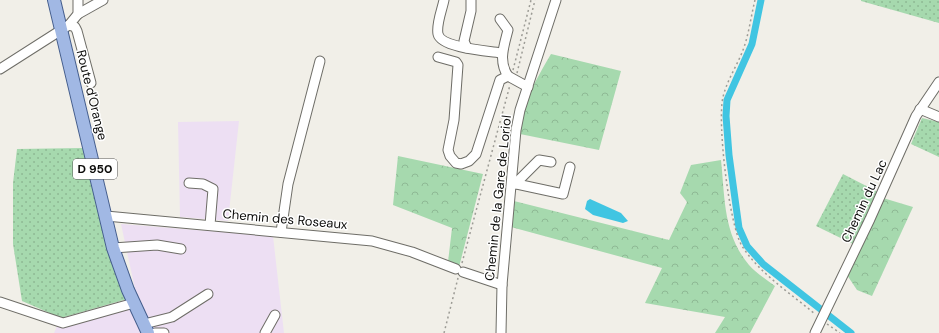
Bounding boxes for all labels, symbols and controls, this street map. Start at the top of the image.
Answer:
street label: Route d'Orange [73,48,111,142]
street label: Chemin de la Gare de Loriol [481,114,515,282]
street label: Chemin du Lac [837,157,891,245]
road number: D 950 [73,159,117,179]
street label: Chemin des Roseaux [222,205,349,233]

